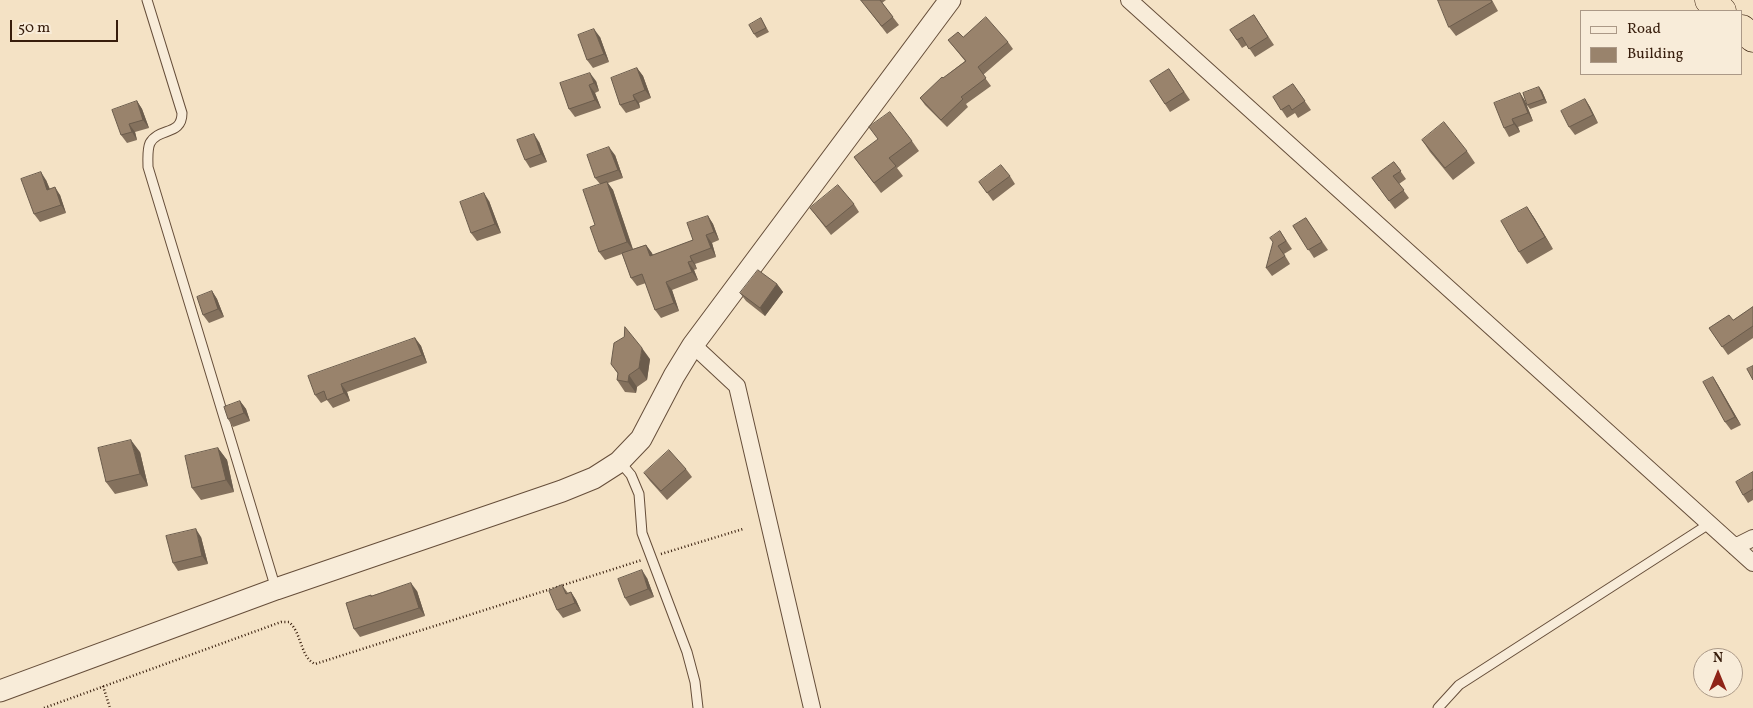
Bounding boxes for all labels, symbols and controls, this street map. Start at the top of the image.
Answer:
scale bar [12,10,120,42]
legend [1580,10,1743,75]
text: 50 m [18,18,50,39]
text: Road [1627,19,1661,40]
text: Building [1627,44,1683,65]
north arrow [1693,648,1743,698]
text: N [1713,649,1723,668]

